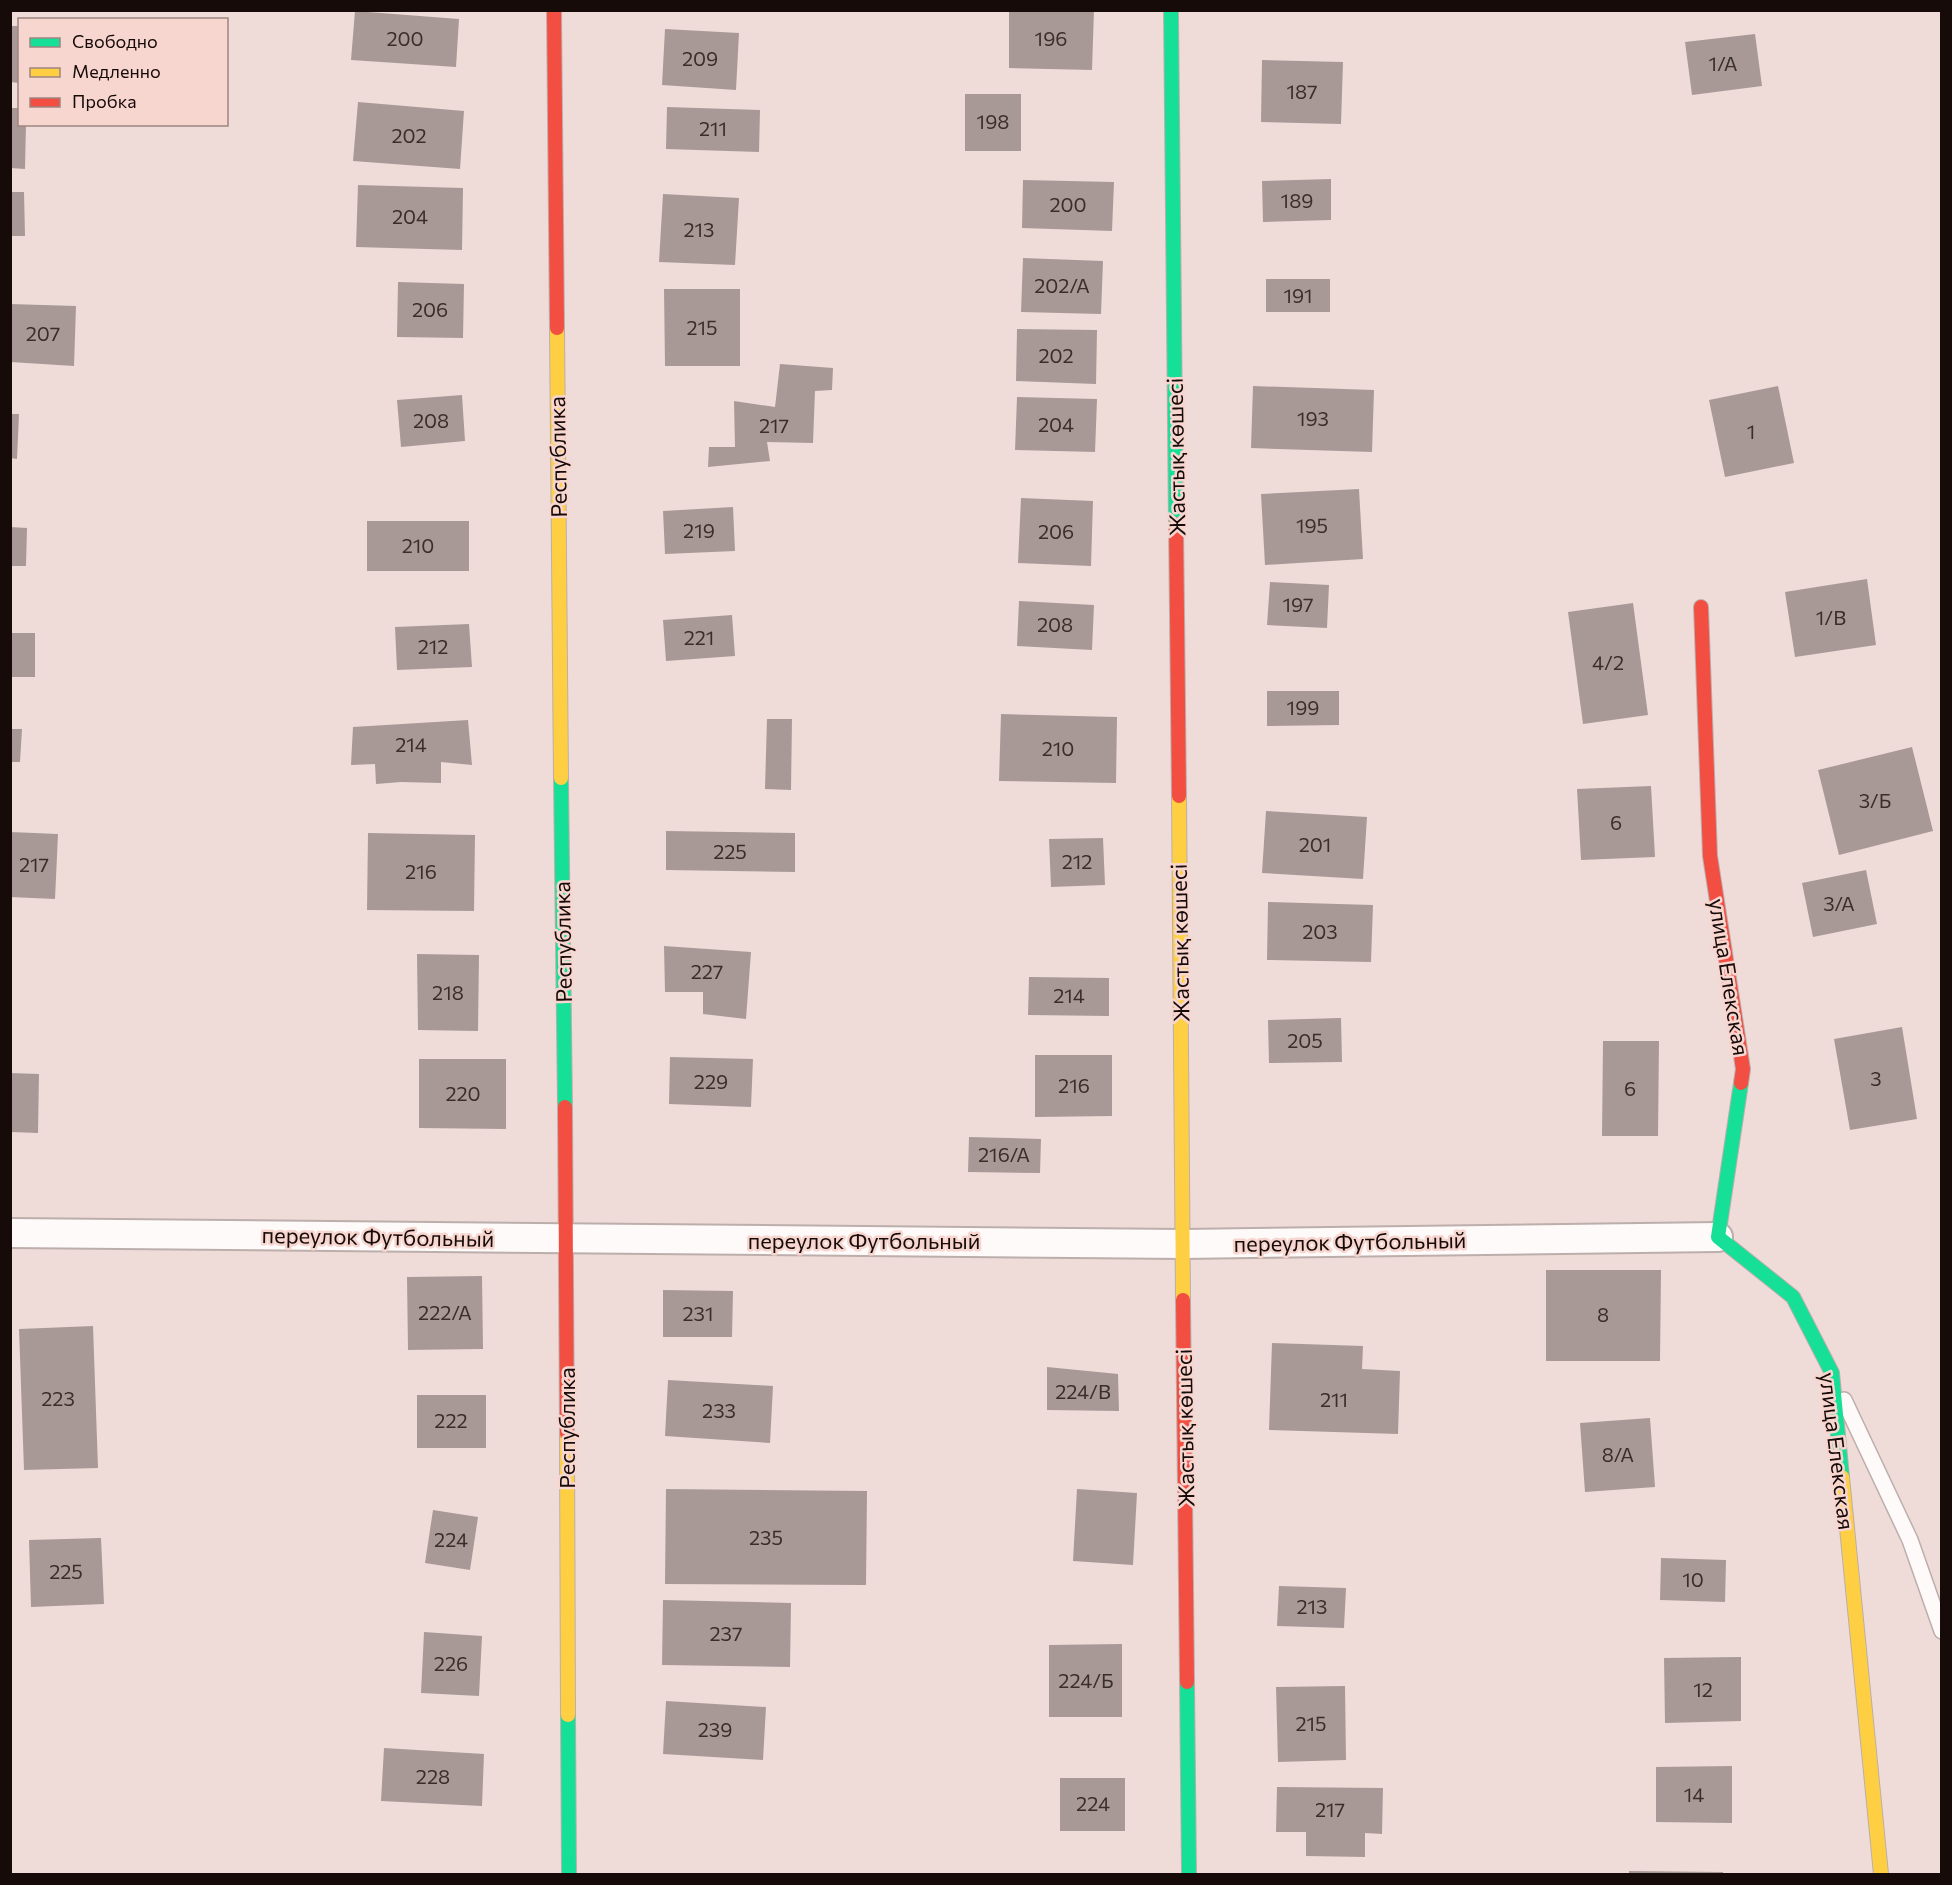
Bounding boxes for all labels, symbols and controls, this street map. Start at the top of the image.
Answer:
legend [18,18,228,126]
house number: 200 [386,26,424,50]
house number: 196 [1035,26,1067,50]
text: Свободно [72,30,158,52]
house number: 209 [682,46,718,70]
house number: 1/А [1708,51,1738,75]
text: Медленно [72,60,161,82]
house number: 187 [1286,79,1318,103]
text: Пробка [72,90,137,112]
house number: 198 [977,109,1009,133]
house number: 211 [699,116,727,140]
house number: 202 [391,123,427,147]
house number: 189 [1281,188,1313,212]
house number: 200 [1049,192,1087,216]
house number: 204 [392,204,428,228]
house number: 213 [683,217,715,241]
house number: 202/А [1034,273,1090,297]
house number: 191 [1283,283,1313,307]
house number: 206 [412,297,448,321]
house number: 215 [686,315,718,339]
house number: 207 [26,321,60,345]
house number: 202 [1038,343,1074,367]
street label: Жастық көшесі [1161,377,1190,537]
street label: Республика [543,396,572,518]
house number: 193 [1297,406,1329,430]
house number: 208 [413,408,449,432]
house number: 204 [1038,412,1074,436]
house number: 217 [759,413,789,437]
house number: 1 [1747,419,1755,443]
house number: 195 [1296,513,1328,537]
house number: 219 [683,518,715,542]
house number: 206 [1038,519,1074,543]
house number: 210 [402,533,434,557]
house number: 197 [1282,592,1314,616]
house number: 1/В [1816,605,1846,629]
house number: 208 [1037,612,1073,636]
house number: 221 [684,625,714,649]
house number: 212 [418,634,448,658]
house number: 4/2 [1592,650,1624,674]
house number: 199 [1287,695,1319,719]
house number: 214 [395,732,427,756]
house number: 210 [1042,736,1074,760]
house number: 3/Б [1859,788,1891,812]
house number: 6 [1610,810,1622,834]
house number: 201 [1299,832,1331,856]
house number: 225 [713,839,747,863]
house number: 212 [1062,849,1092,873]
house number: 217 [19,852,49,876]
house number: 216 [405,859,437,883]
street label: Жастық көшесі [1165,863,1194,1023]
street label: Республика [548,881,577,1003]
house number: 3/А [1823,891,1855,915]
street label: улица Елекская [1704,896,1755,1057]
house number: 203 [1302,919,1338,943]
house number: 227 [691,959,723,983]
house number: 218 [432,980,464,1004]
house number: 214 [1053,983,1085,1007]
house number: 205 [1287,1028,1323,1052]
house number: 3 [1870,1066,1882,1090]
house number: 229 [694,1069,728,1093]
house number: 216 [1058,1073,1090,1097]
house number: 6 [1624,1076,1636,1100]
house number: 220 [445,1081,481,1105]
house number: 216/А [978,1142,1030,1166]
street label: переулок Футбольный [261,1221,495,1252]
street label: переулок Футбольный [1233,1226,1467,1257]
street label: переулок Футбольный [748,1227,980,1254]
house number: 222/А [418,1300,472,1324]
house number: 231 [682,1301,714,1325]
house number: 8 [1597,1302,1609,1326]
street label: Жастық көшесі [1170,1348,1199,1508]
street label: Республика [553,1367,580,1489]
street label: улица Елекская [1814,1371,1861,1531]
house number: 224/В [1055,1379,1111,1403]
house number: 223 [41,1386,75,1410]
house number: 211 [1320,1387,1348,1411]
house number: 233 [702,1398,736,1422]
house number: 222 [434,1408,468,1432]
house number: 8/А [1602,1442,1634,1466]
house number: 235 [749,1525,783,1549]
house number: 224 [434,1527,468,1551]
house number: 225 [49,1559,83,1583]
house number: 10 [1682,1567,1704,1591]
house number: 213 [1296,1594,1328,1618]
house number: 237 [710,1621,742,1645]
house number: 226 [434,1651,468,1675]
house number: 224/Б [1058,1668,1114,1692]
house number: 12 [1693,1677,1713,1701]
house number: 215 [1295,1711,1327,1735]
house number: 239 [698,1717,732,1741]
house number: 228 [416,1764,450,1788]
house number: 14 [1684,1782,1704,1806]
house number: 224 [1076,1791,1110,1815]
house number: 217 [1315,1797,1345,1821]

